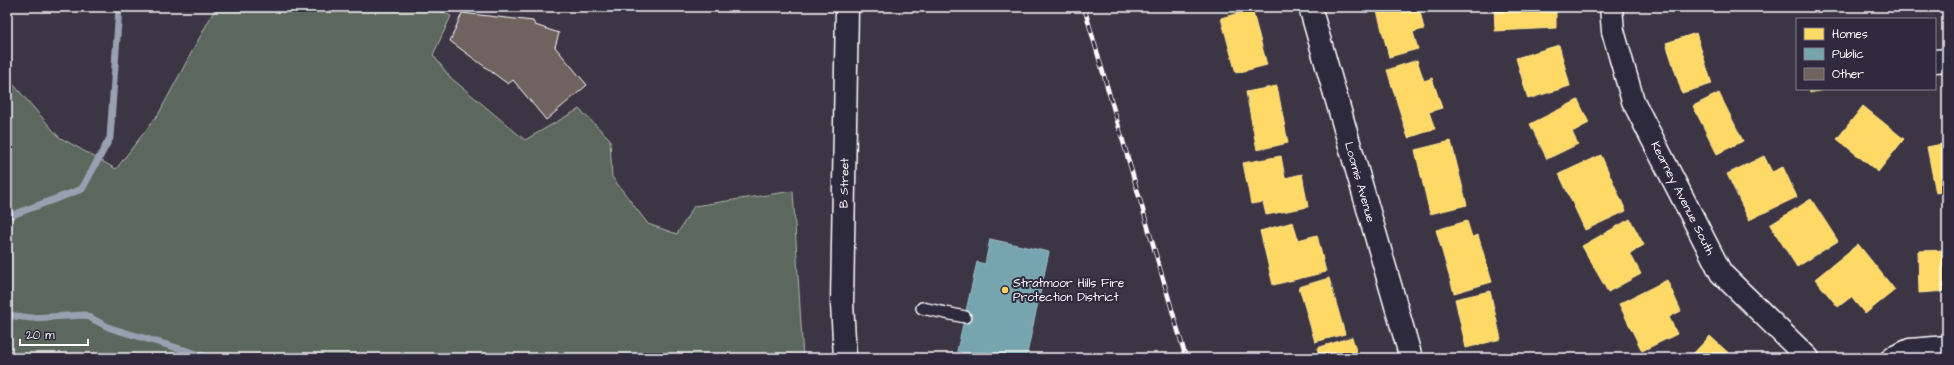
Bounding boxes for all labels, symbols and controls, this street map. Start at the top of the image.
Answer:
legend [1796,18,1936,90]
text: Homes [1832,26,1868,43]
text: Public [1832,46,1864,63]
text: Other [1832,66,1864,83]
street label: Kearney Avenue South [1646,138,1719,259]
street label: Loomis Avenue [1340,140,1379,225]
street label: B Street [836,158,853,208]
place label: Stratmoor Hills Fire Protection District [1013,275,1125,306]
marker: Stratmoor Hills Fire Protection District [1000,285,1010,295]
scale bar [20,321,88,347]
text: 20 m [26,327,55,344]

